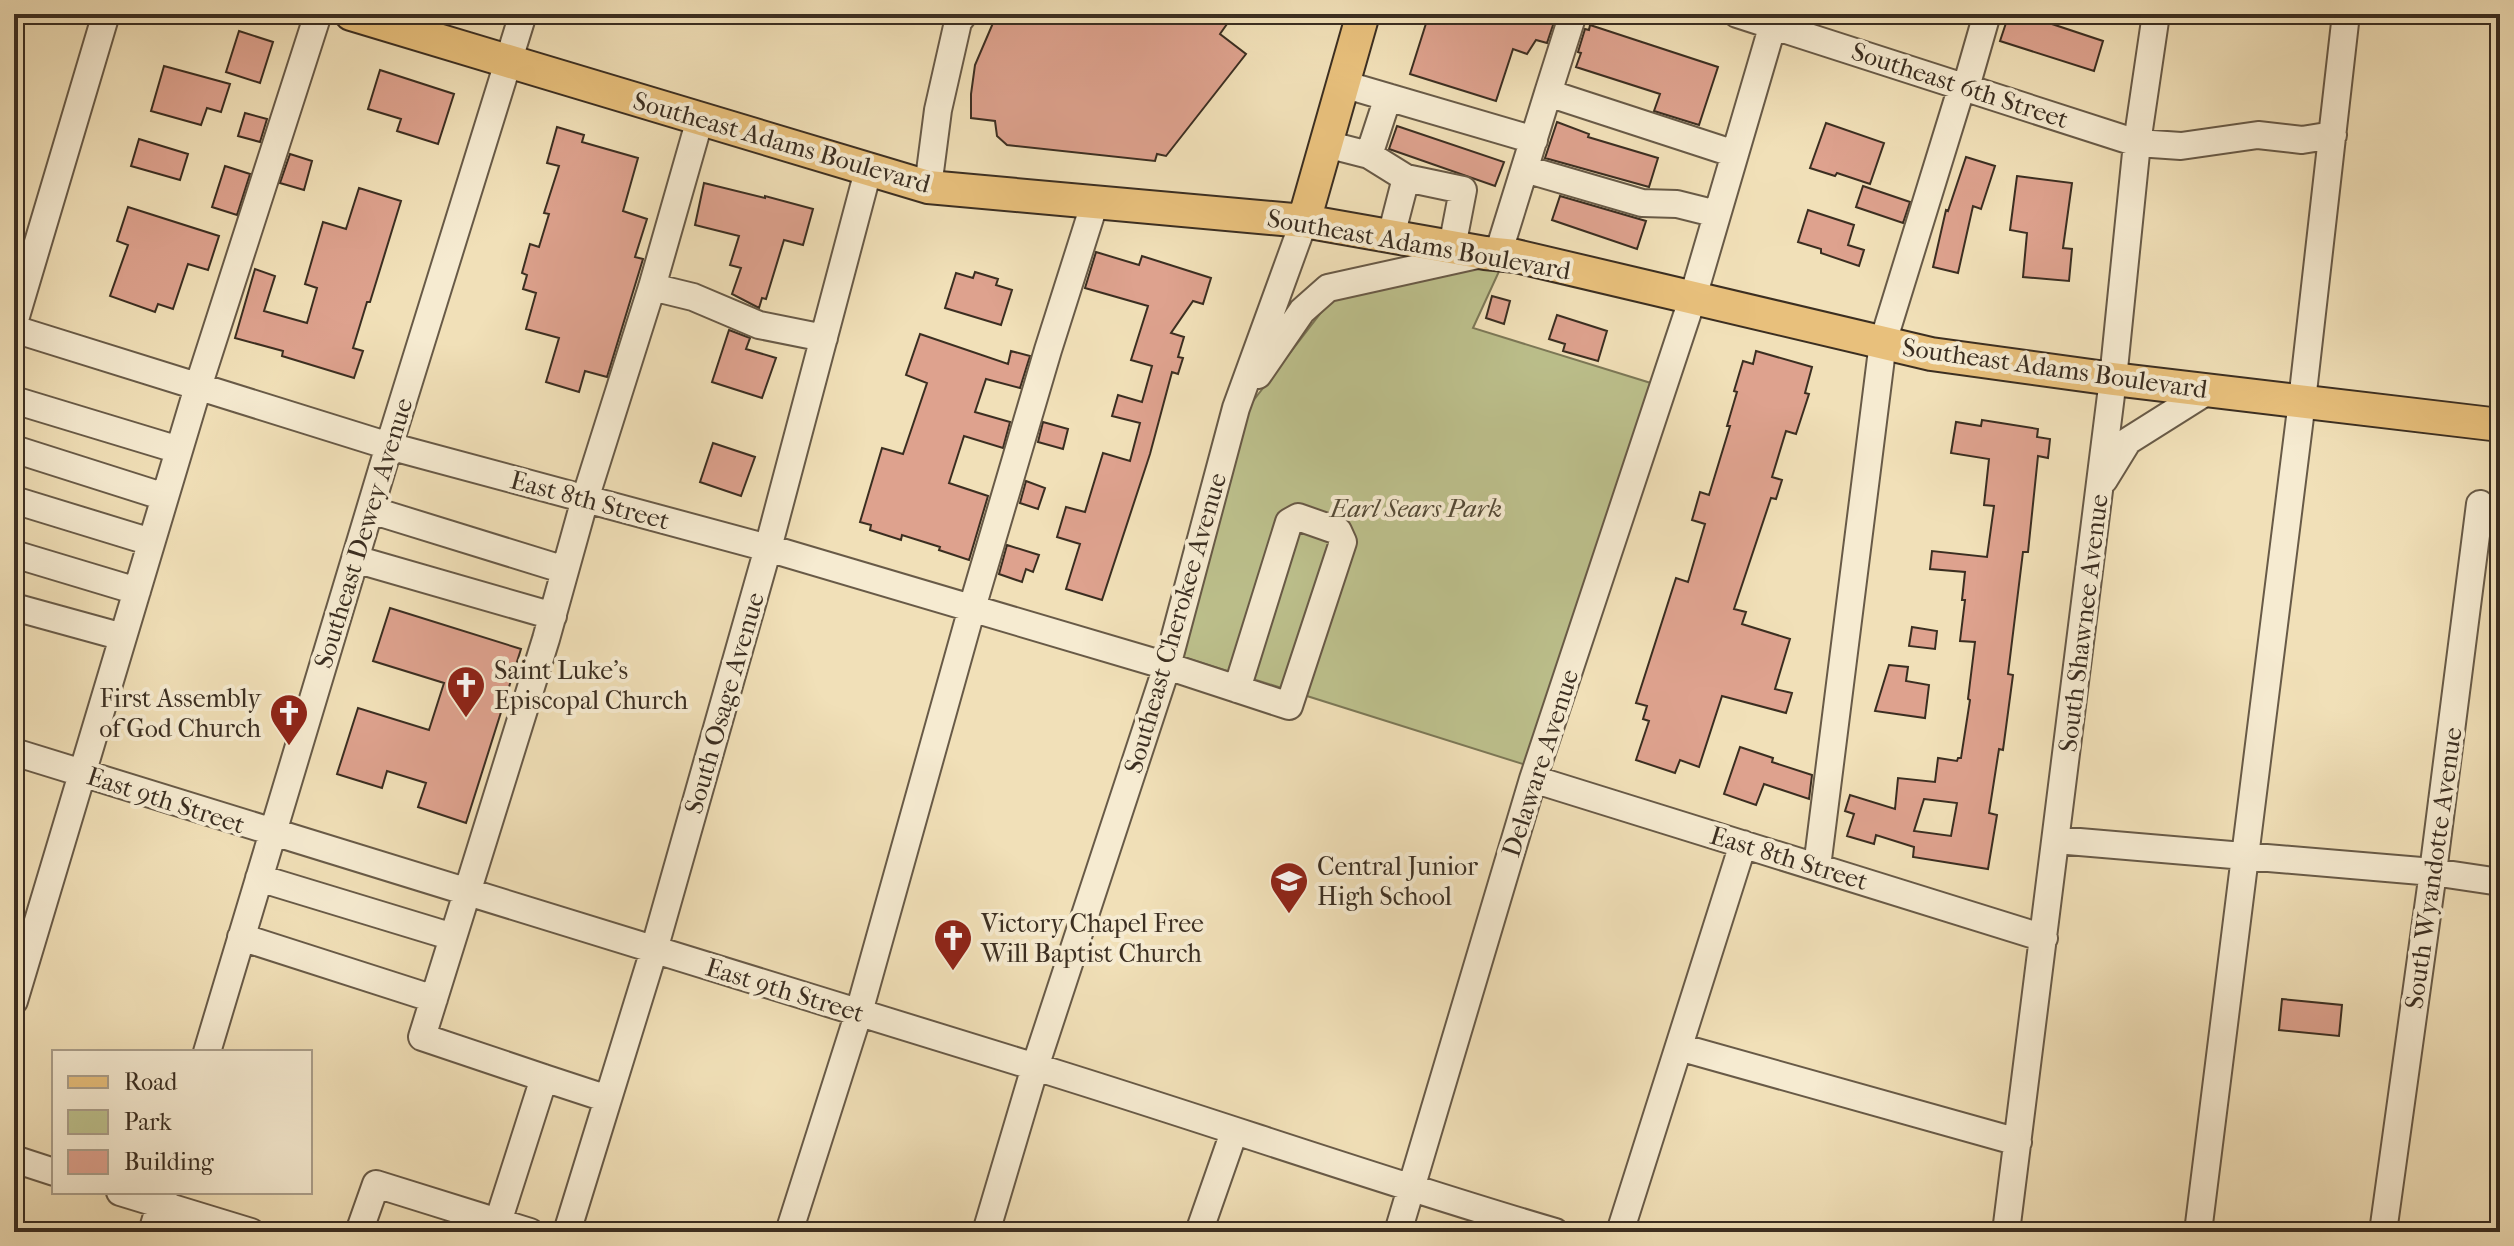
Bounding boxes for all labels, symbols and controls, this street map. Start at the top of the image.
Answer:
street label: Southeast 6th Street [1847,36,2073,135]
street label: Southeast Adams Boulevard [630,85,935,200]
street label: Southeast Adams Boulevard [1265,203,1574,287]
street label: Southeast Adams Boulevard [1900,332,2210,405]
street label: Southeast Dewey Avenue [308,394,419,672]
street label: East 8th Street [507,464,674,537]
street label: Southeast Cherokee Avenue [1118,469,1233,777]
street label: South Shawnee Avenue [2052,492,2115,754]
park label: Earl Sears Park [1328,493,1502,524]
street label: South Osage Avenue [678,589,771,817]
place label: Saint Luke's Episcopal Church [494,655,688,716]
church icon: Saint Luke's Episcopal Church [445,664,487,719]
street label: Delaware Avenue [1496,665,1585,861]
place label: First Assembly of God Church [99,683,262,744]
church icon: First Assembly of God Church [268,692,310,747]
street label: South Wyandotte Avenue [2398,725,2469,1011]
street label: East 9th Street [83,760,249,841]
street label: East 8th Street [1706,820,1872,897]
place label: Central Junior High School [1317,851,1478,912]
school or university icon: Central Junior High School [1268,860,1310,915]
place label: Victory Chapel Free Will Baptist Church [980,908,1204,969]
church icon: Victory Chapel Free Will Baptist Church [932,917,974,972]
street label: East 9th Street [702,952,869,1029]
legend [52,1050,312,1194]
text: Road [124,1068,178,1096]
text: Park [124,1108,172,1136]
text: Building [124,1148,215,1176]

